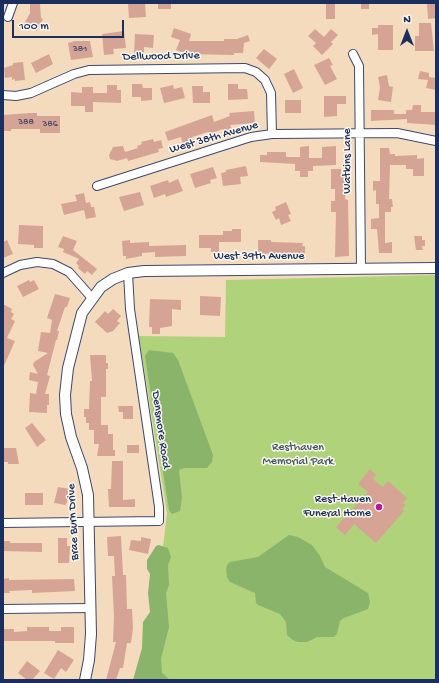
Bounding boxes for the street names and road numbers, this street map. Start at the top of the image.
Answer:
street label: Dellwood Drive [122,49,200,65]
street label: West 38th Avenue [168,118,260,158]
street label: Watkins Lane [341,128,355,194]
street label: West 39th Avenue [213,250,305,264]
street label: Densmore Road [147,390,173,470]
street label: Brae Burn Drive [65,483,83,561]

